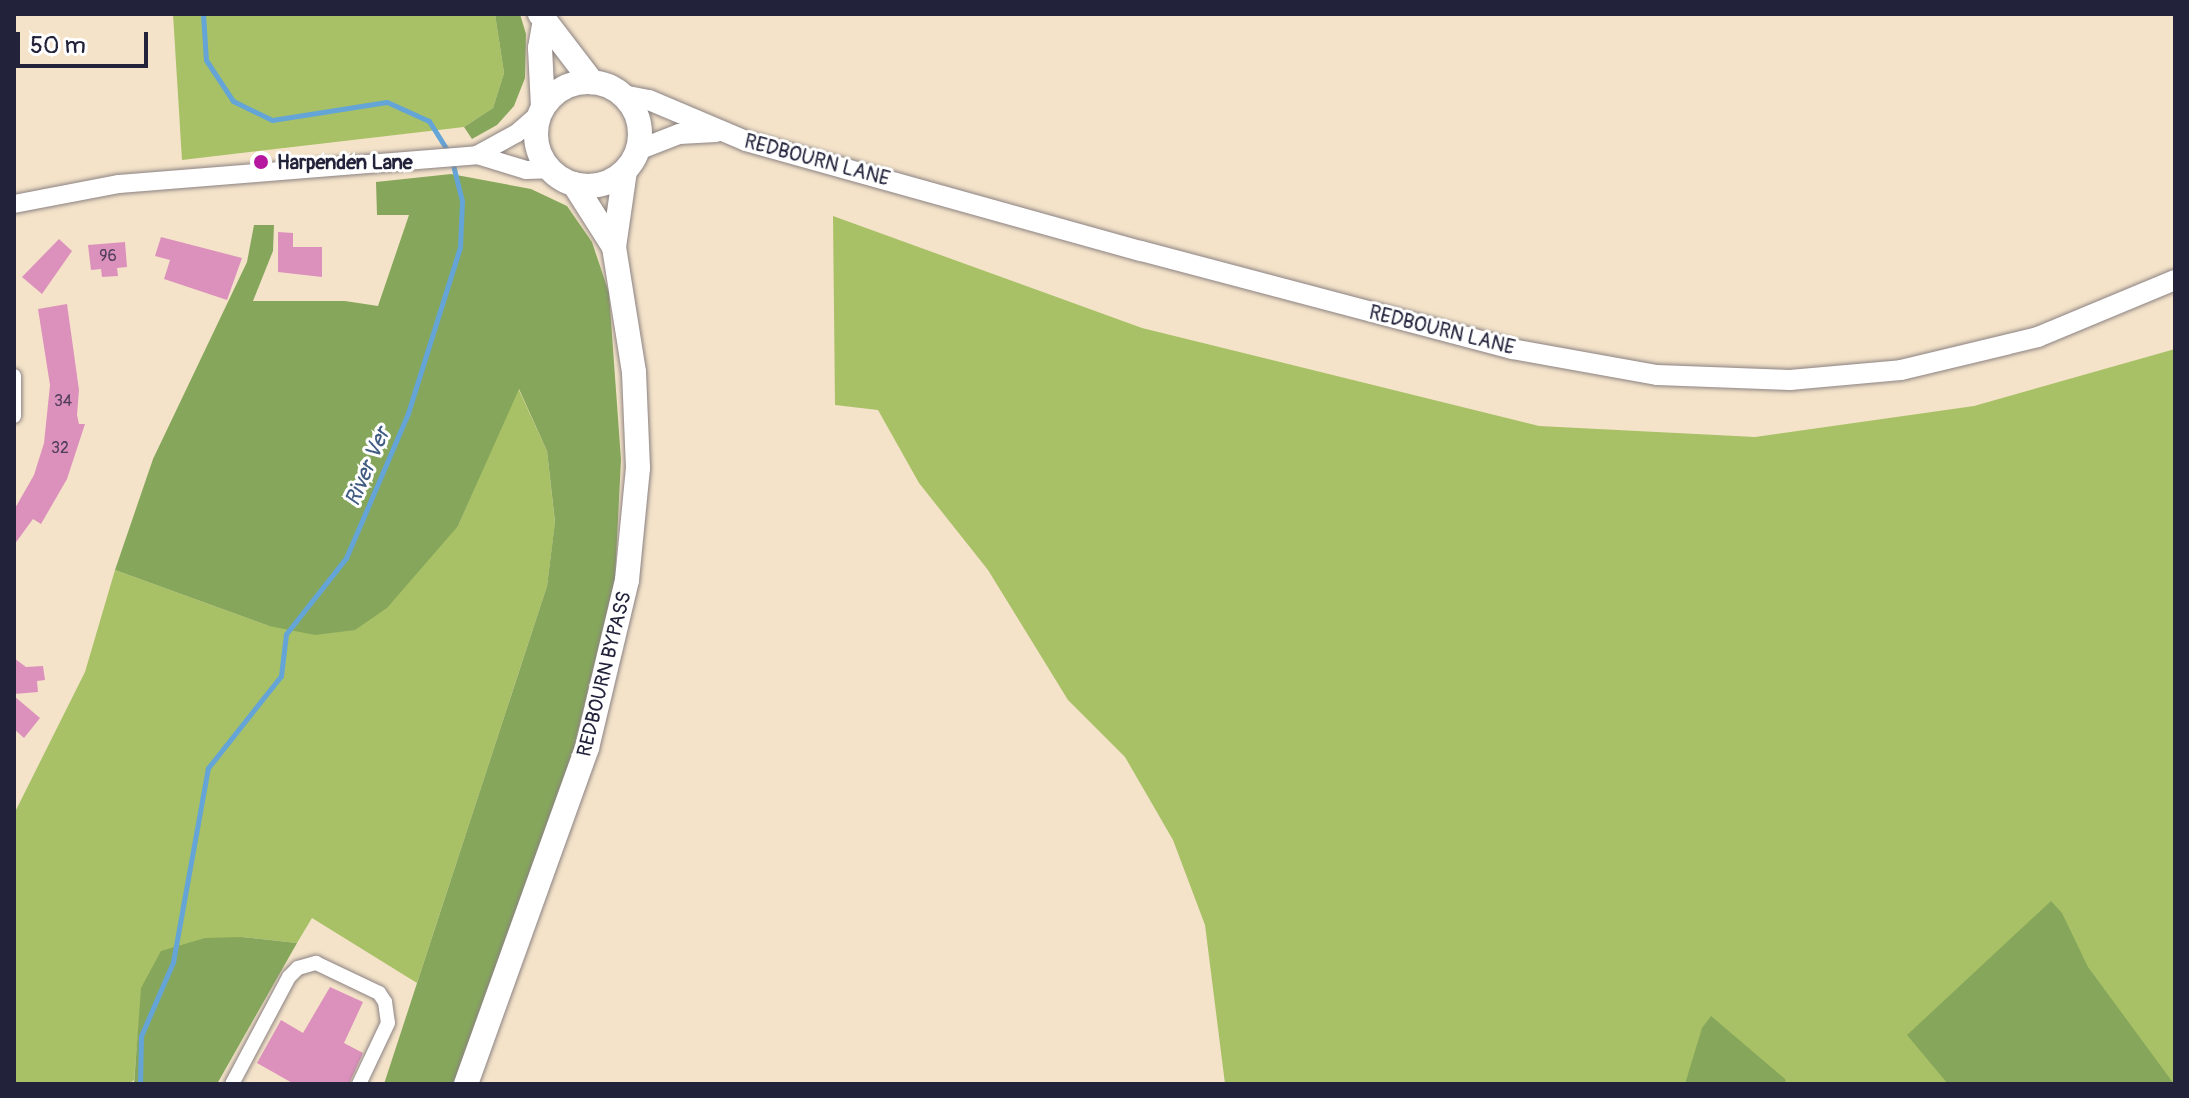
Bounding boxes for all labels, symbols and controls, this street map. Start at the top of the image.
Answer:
scale bar [20,16,152,66]
text: 50 m [30,31,86,60]
street label: REDBOURN LANE [742,129,892,191]
place label: Harpenden Lane [277,150,413,174]
marker: Harpenden Lane [252,153,270,171]
house number: 96 [99,246,117,266]
street label: REDBOURN LANE [1367,300,1517,360]
house number: 34 [54,391,72,411]
water label: River Ver [340,424,396,510]
house number: 32 [51,438,69,458]
street label: REDBOURN BYPASS [572,589,636,759]

